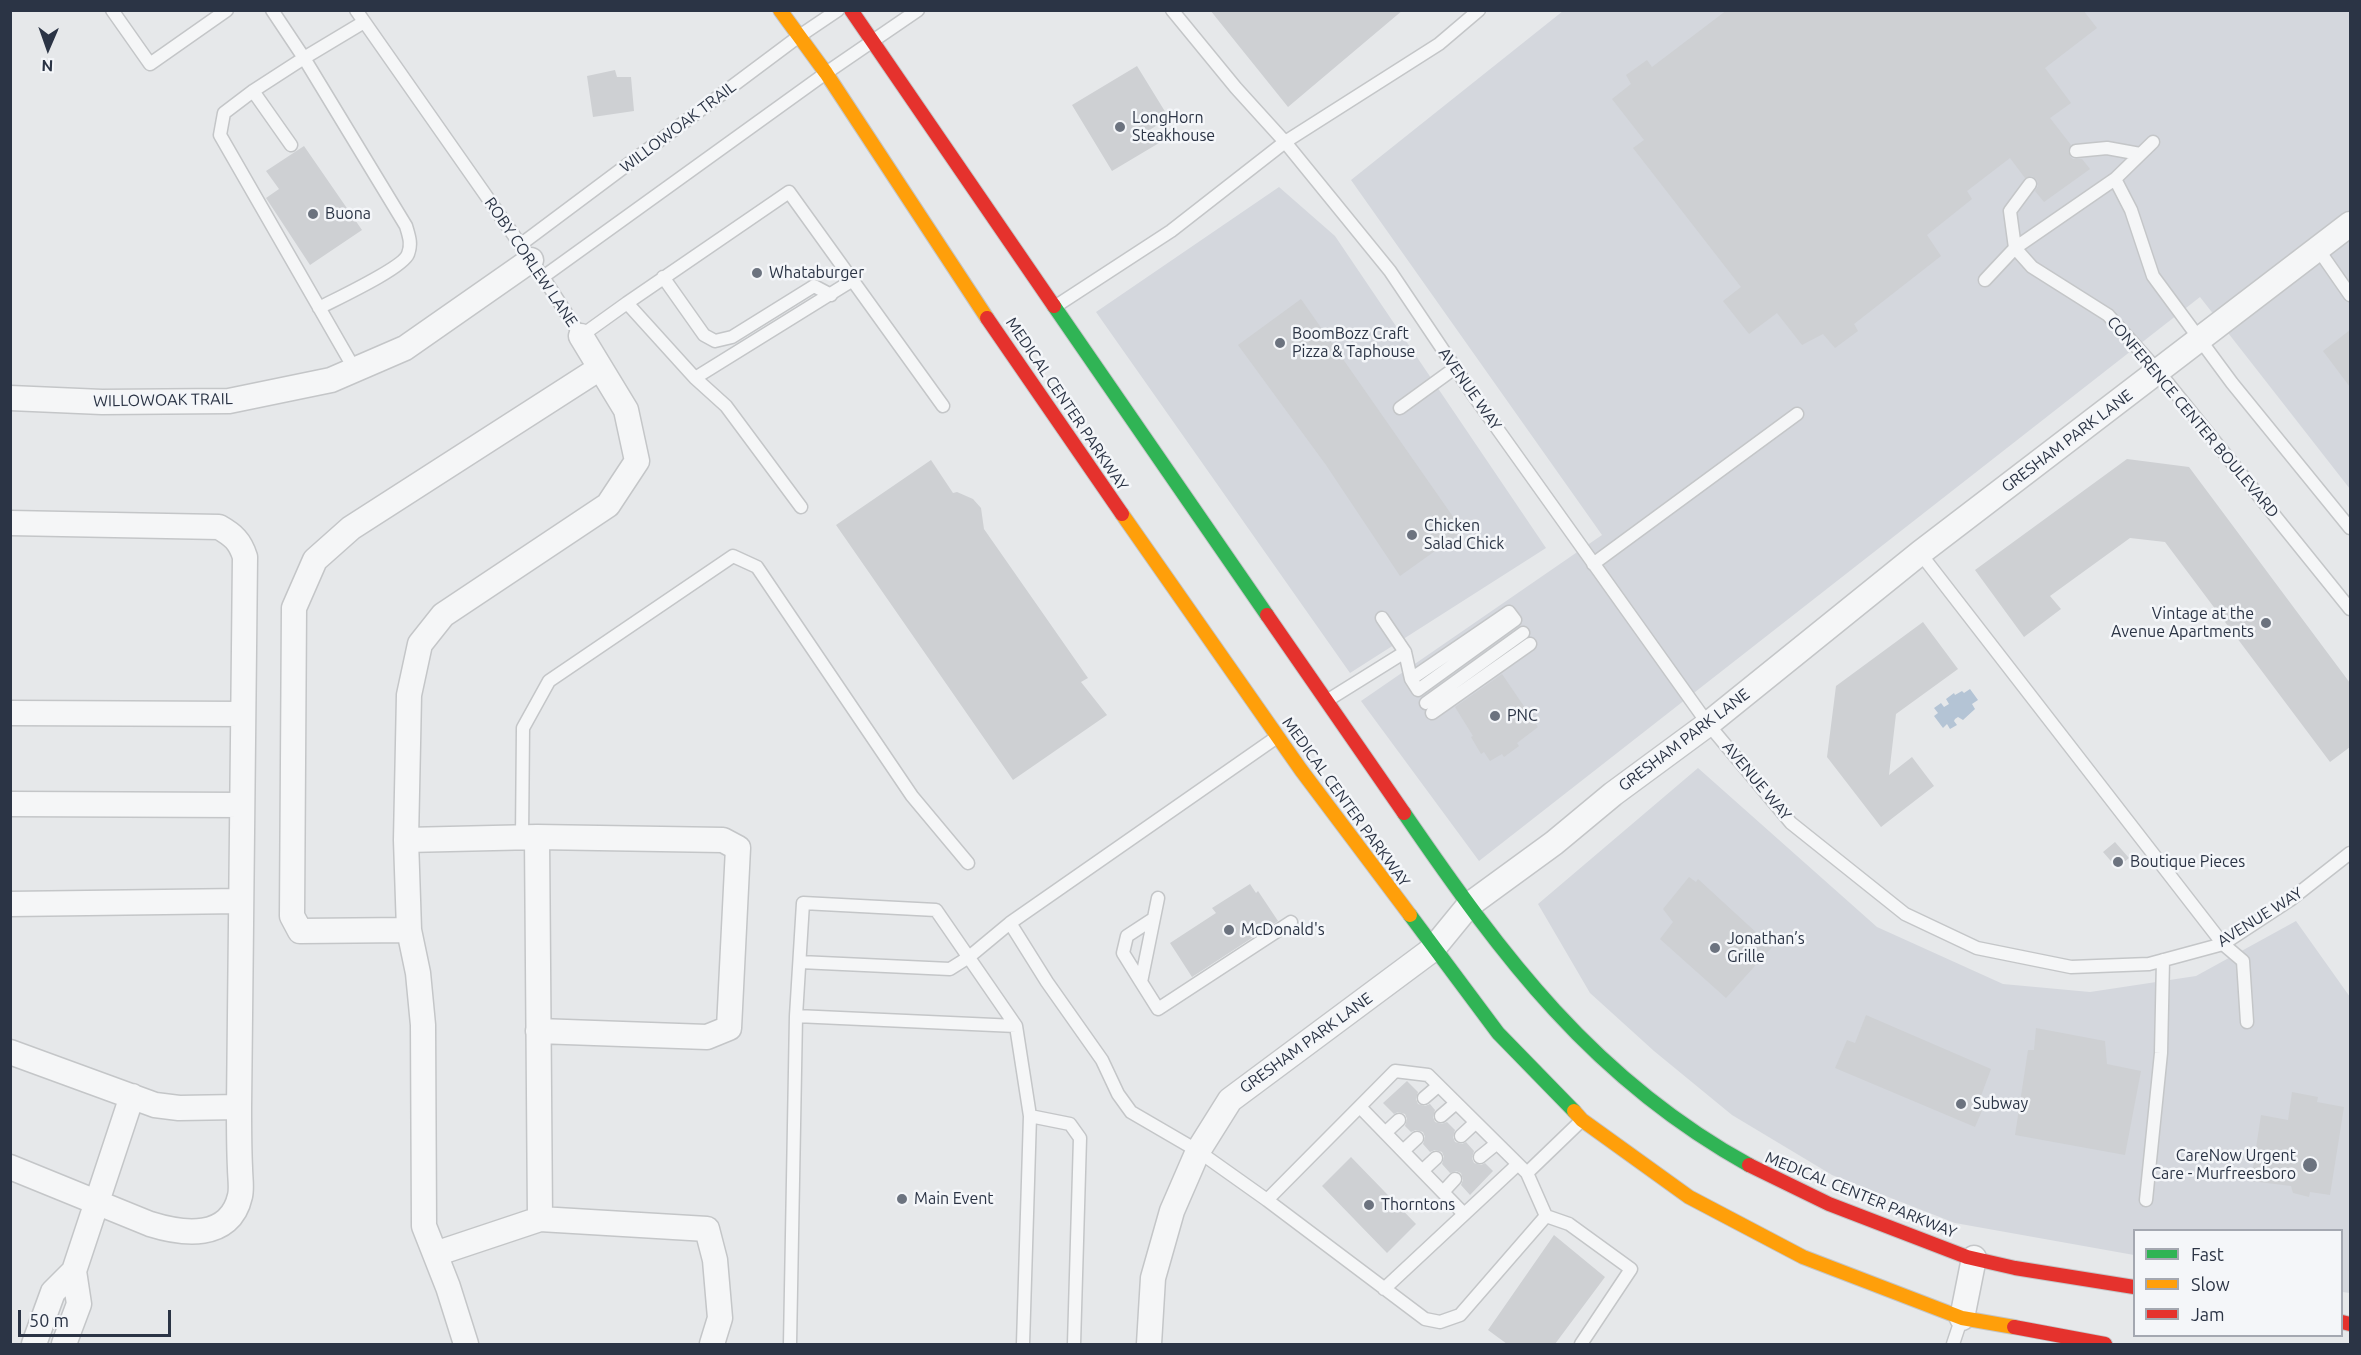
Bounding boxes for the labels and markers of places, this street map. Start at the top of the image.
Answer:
place label: LongHorn Steakhouse [1132,108,1215,146]
marker: LongHorn Steakhouse [1113,120,1127,134]
place label: Buona [325,204,371,224]
marker: Buona [306,207,320,221]
place label: Whataburger [769,263,864,283]
marker: Whataburger [750,266,764,280]
place label: BoomBozz Craft Pizza & Taphouse [1292,324,1415,362]
marker: BoomBozz Craft Pizza & Taphouse [1273,336,1287,350]
place label: Chicken Salad Chick [1424,516,1504,554]
marker: Chicken Salad Chick [1405,528,1419,542]
place label: Vintage at the Avenue Apartments [2111,604,2254,642]
marker: Vintage at the Avenue Apartments [2259,616,2273,630]
place label: PNC [1507,706,1538,726]
marker: PNC [1488,709,1502,723]
place label: Boutique Pieces [2130,852,2245,872]
marker: Boutique Pieces [2111,855,2125,869]
place label: McDonald's [1241,920,1325,940]
marker: McDonald's [1222,923,1236,937]
place label: Jonathan’s Grille [1727,929,1805,967]
marker: Jonathan’s Grille [1708,941,1722,955]
place label: Subway [1973,1094,2028,1114]
marker: Subway [1954,1097,1968,1111]
place label: CareNow Urgent Care - Murfreesboro [2151,1146,2296,1184]
marker: CareNow Urgent Care - Murfreesboro [2301,1156,2319,1174]
place label: Main Event [914,1189,994,1209]
marker: Main Event [895,1192,909,1206]
place label: Thorntons [1381,1195,1455,1215]
marker: Thorntons [1362,1198,1376,1212]

